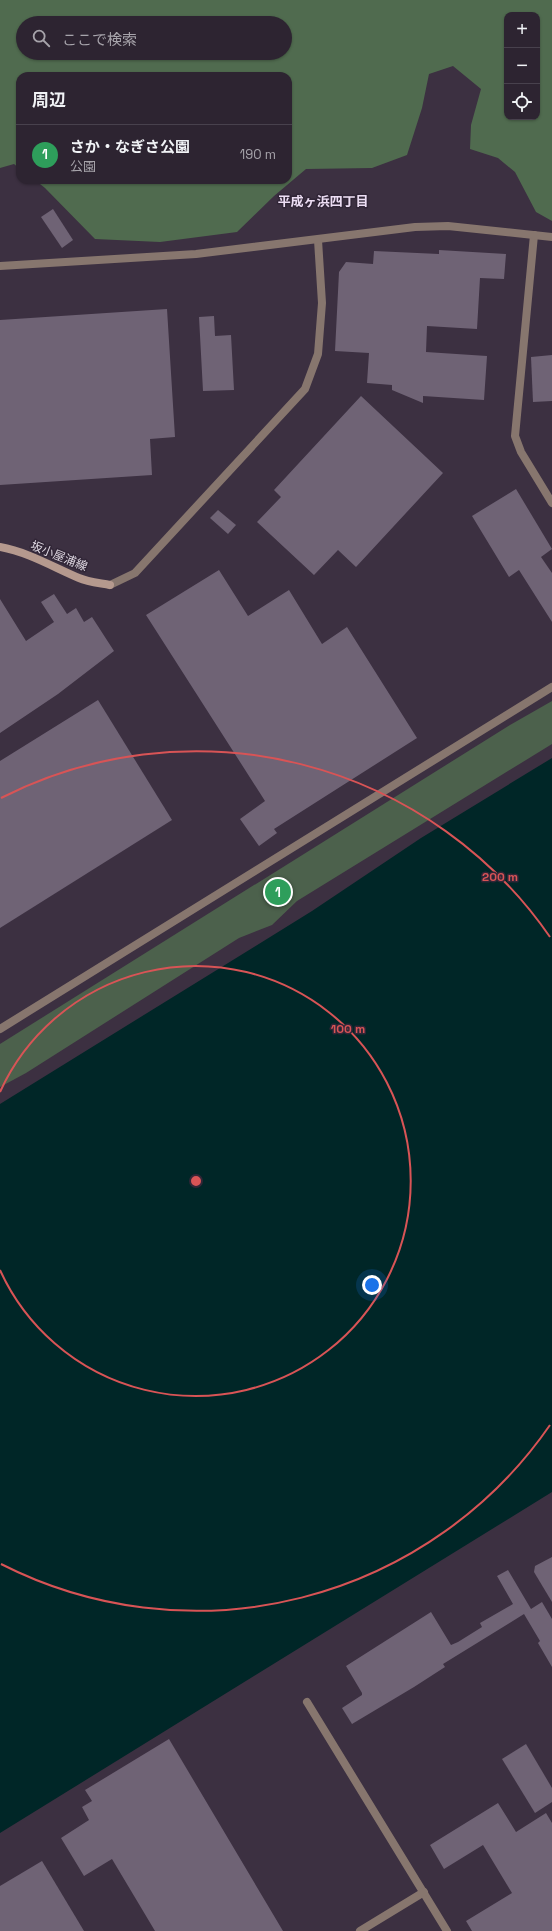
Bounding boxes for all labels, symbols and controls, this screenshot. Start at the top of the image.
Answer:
map controls [504,12,540,120]
button: + [504,12,540,48]
search box [16,16,292,60]
icon: search [30,27,52,49]
text: ここで検索 [62,30,137,49]
button: − [504,48,540,84]
button: locate [504,84,540,120]
text: 周辺 [32,89,66,111]
text: さか・なぎさ公園 [70,137,190,156]
text: 1 [42,146,48,163]
text: 190 m [240,146,276,163]
text: 公園 [70,158,96,175]
district label: 平成ヶ浜四丁目 [277,193,369,210]
street label: 坂小屋浦線 [28,537,90,575]
text: 200 m [482,869,518,885]
pin: 1 [265,877,291,907]
text: 100 m [331,1021,365,1037]
centre of rings [189,1174,203,1188]
your location [362,1275,382,1295]

